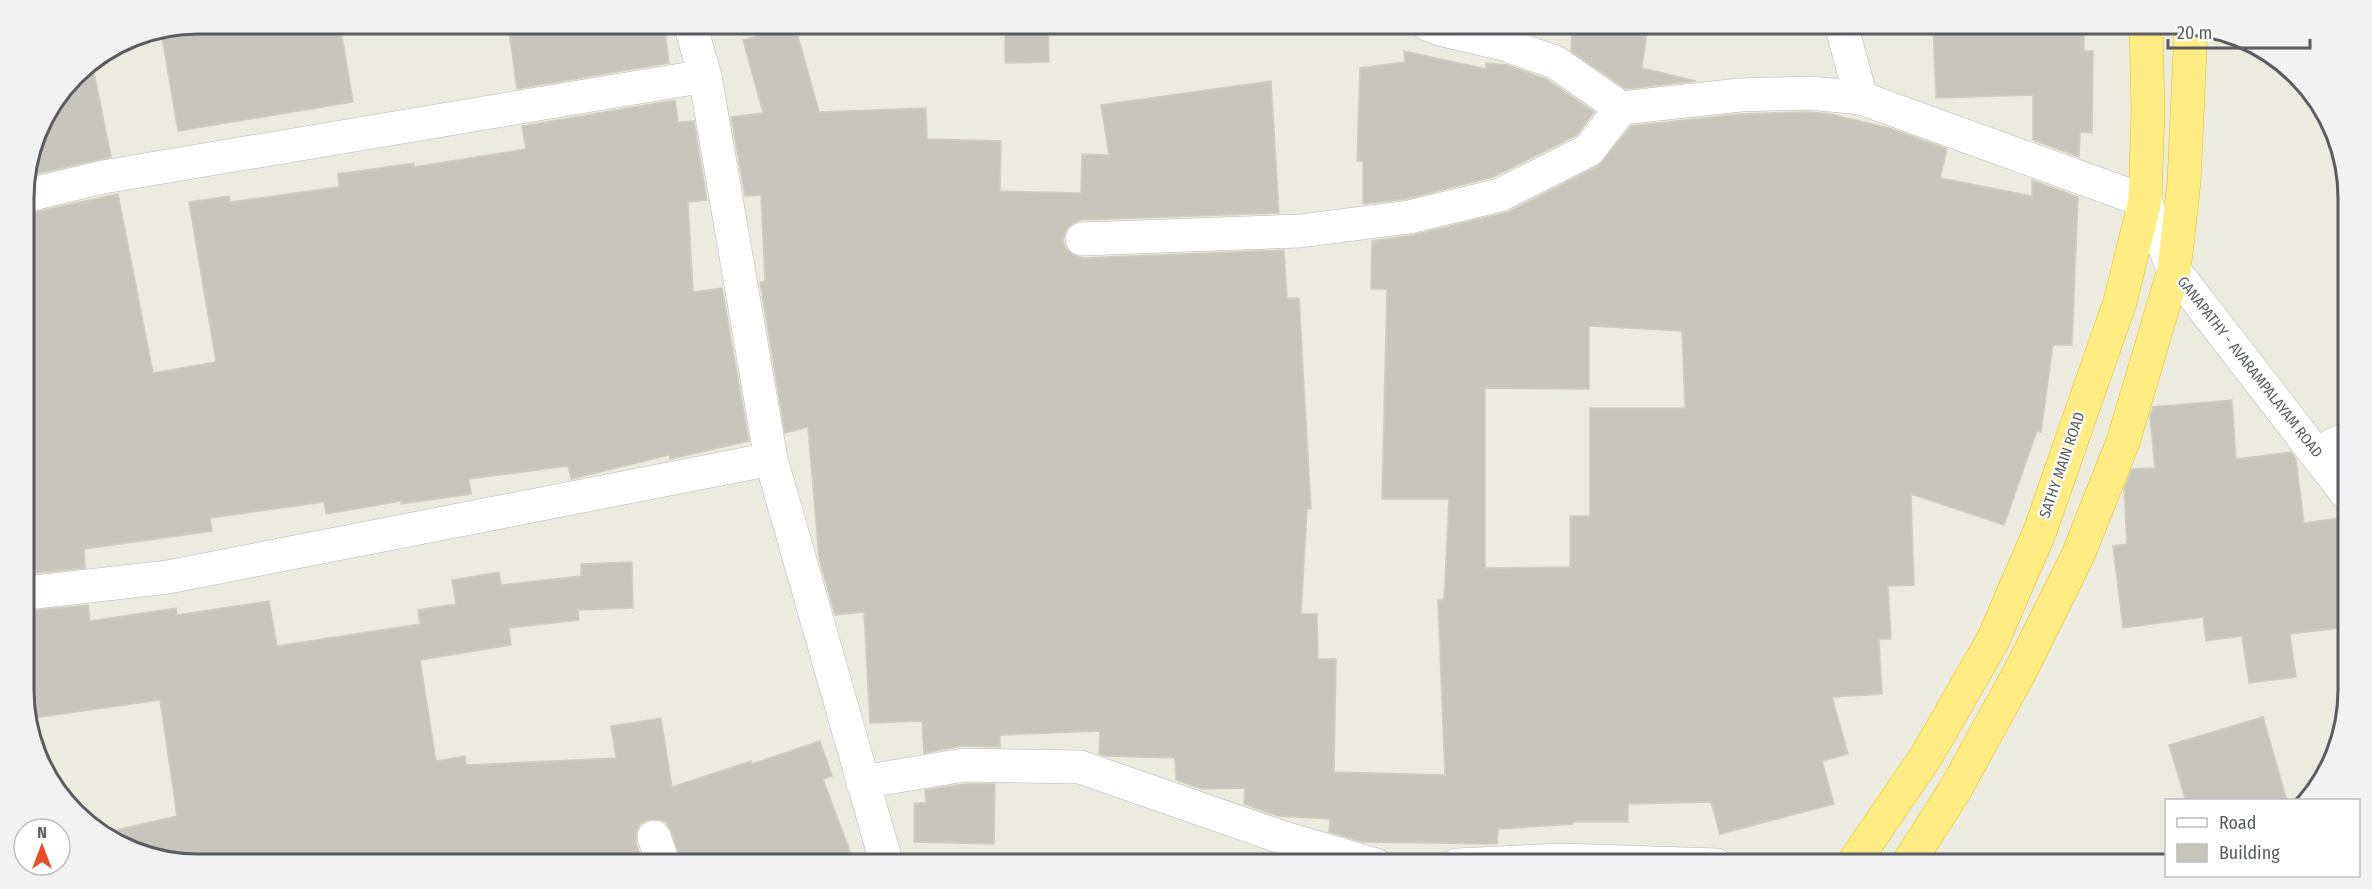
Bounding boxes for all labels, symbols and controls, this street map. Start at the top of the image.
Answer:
scale bar [2168,12,2310,50]
text: 20 m [2177,22,2212,44]
street label: GANAPATHY - AVARAMPALAYAM ROAD [2174,273,2326,461]
street label: SATHY MAIN ROAD [2035,410,2089,520]
legend [2165,799,2360,877]
text: Road [2219,812,2256,834]
north arrow [12,817,72,877]
text: N [37,823,47,842]
text: Building [2219,842,2280,864]

